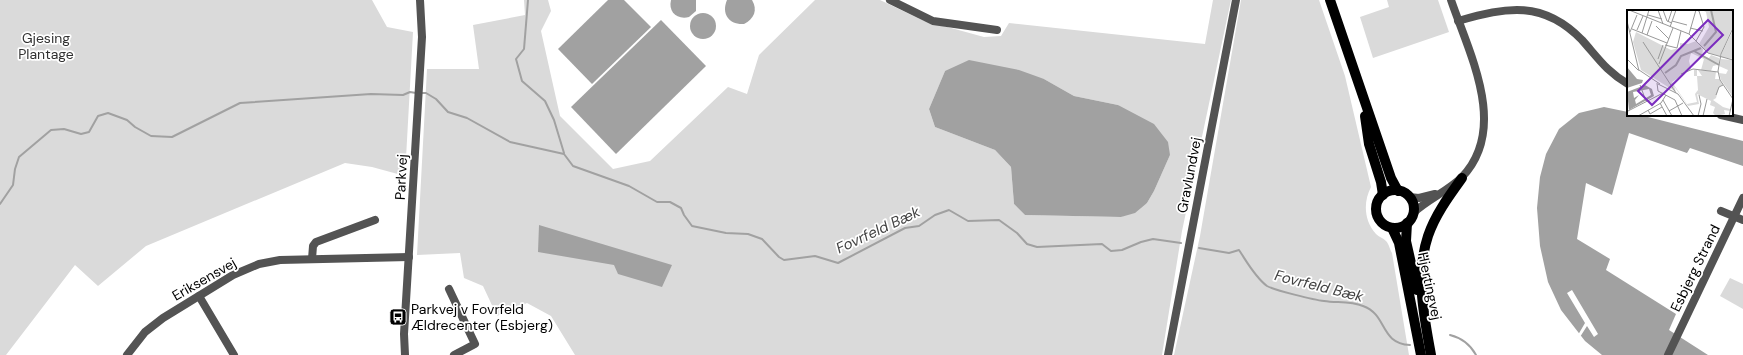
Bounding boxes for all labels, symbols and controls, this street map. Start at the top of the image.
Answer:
inset map [1627,10,1733,116]
park label: Gjesing Plantage [18,29,74,63]
street label: Gravlundvej [1173,136,1205,214]
street label: Parkvej [391,154,411,200]
water label: Fovrfeld Bæk [833,202,924,258]
street label: Esbjerg Strand [1666,221,1724,315]
street label: Hjertingvej [1414,250,1446,322]
street label: Eriksensvej [169,253,239,305]
water label: Fovrfeld Bæk [1272,265,1366,307]
place label: Parkvej v Fovrfeld Ældrecenter (Esbjerg) [411,300,553,334]
bus stop icon: Parkvej v Fovrfeld Ældrecenter (Esbjerg) [388,307,408,327]

